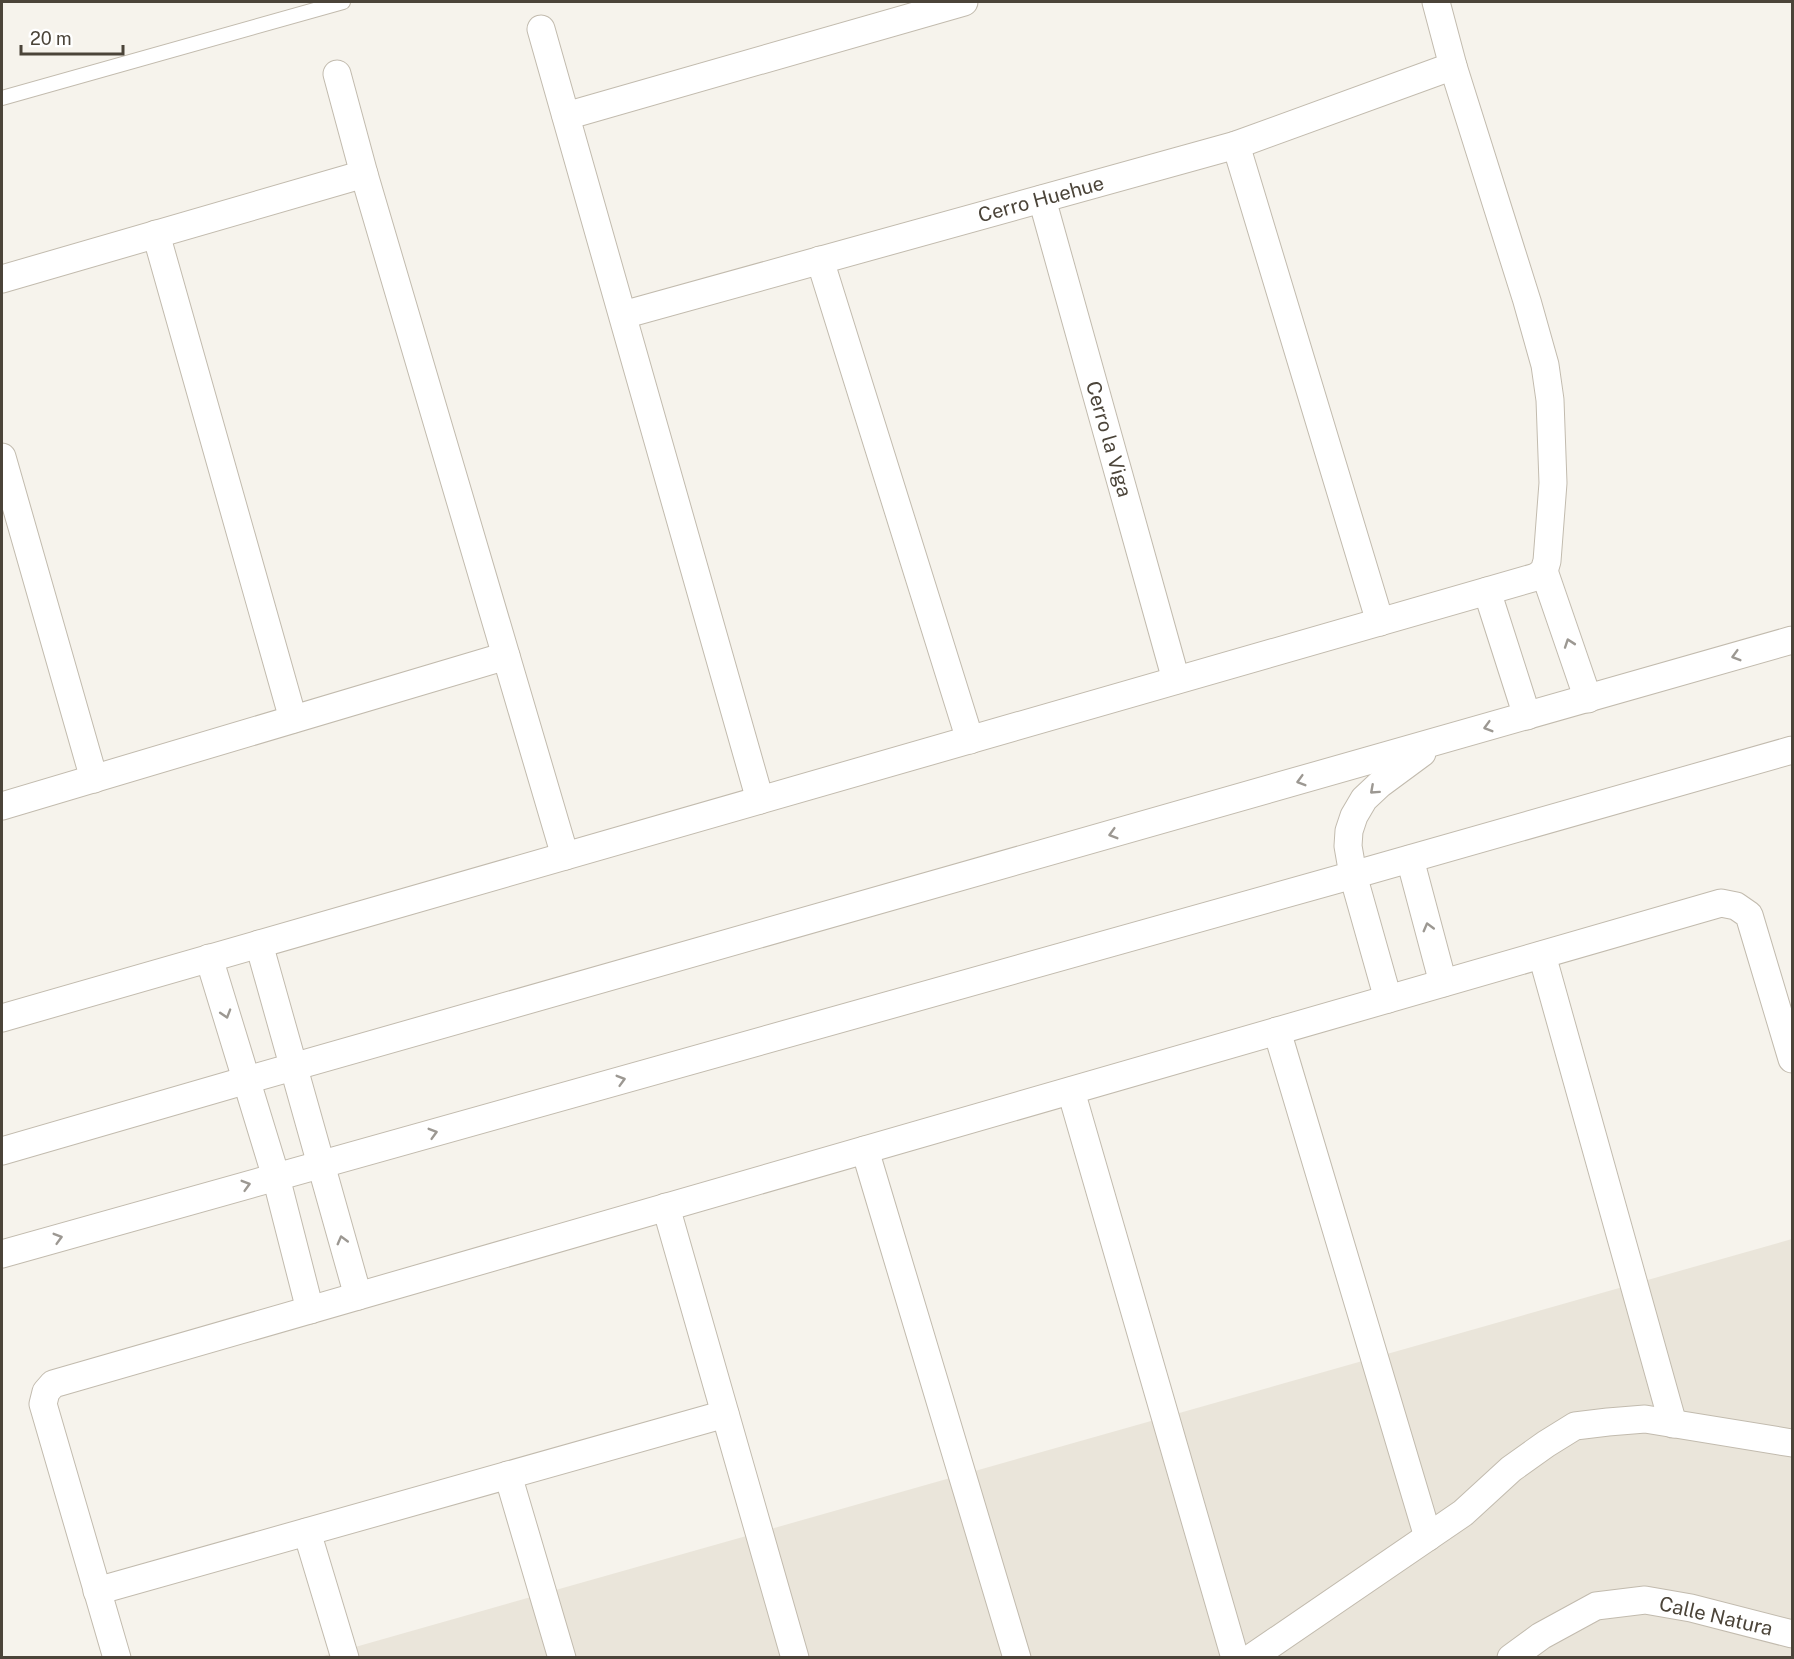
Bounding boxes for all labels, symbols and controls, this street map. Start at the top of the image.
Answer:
scale bar [21,18,123,56]
text: 20 m [30,28,72,49]
street label: Cerro Huehue [975,171,1107,227]
street label: Cerro la Viga [1081,378,1137,500]
one-way arrow [1563,638,1576,649]
one-way arrow [1731,649,1741,662]
one-way arrow [1483,720,1494,732]
one-way arrow [1296,774,1307,786]
one-way arrow [1370,783,1380,794]
one-way arrow [1108,827,1119,839]
one-way arrow [1423,922,1435,932]
one-way arrow [219,1008,231,1019]
one-way arrow [616,1075,626,1088]
one-way arrow [428,1128,438,1140]
one-way arrow [240,1180,250,1193]
one-way arrow [52,1233,63,1245]
one-way arrow [337,1235,349,1246]
street label: Calle Natura [1657,1591,1775,1641]

